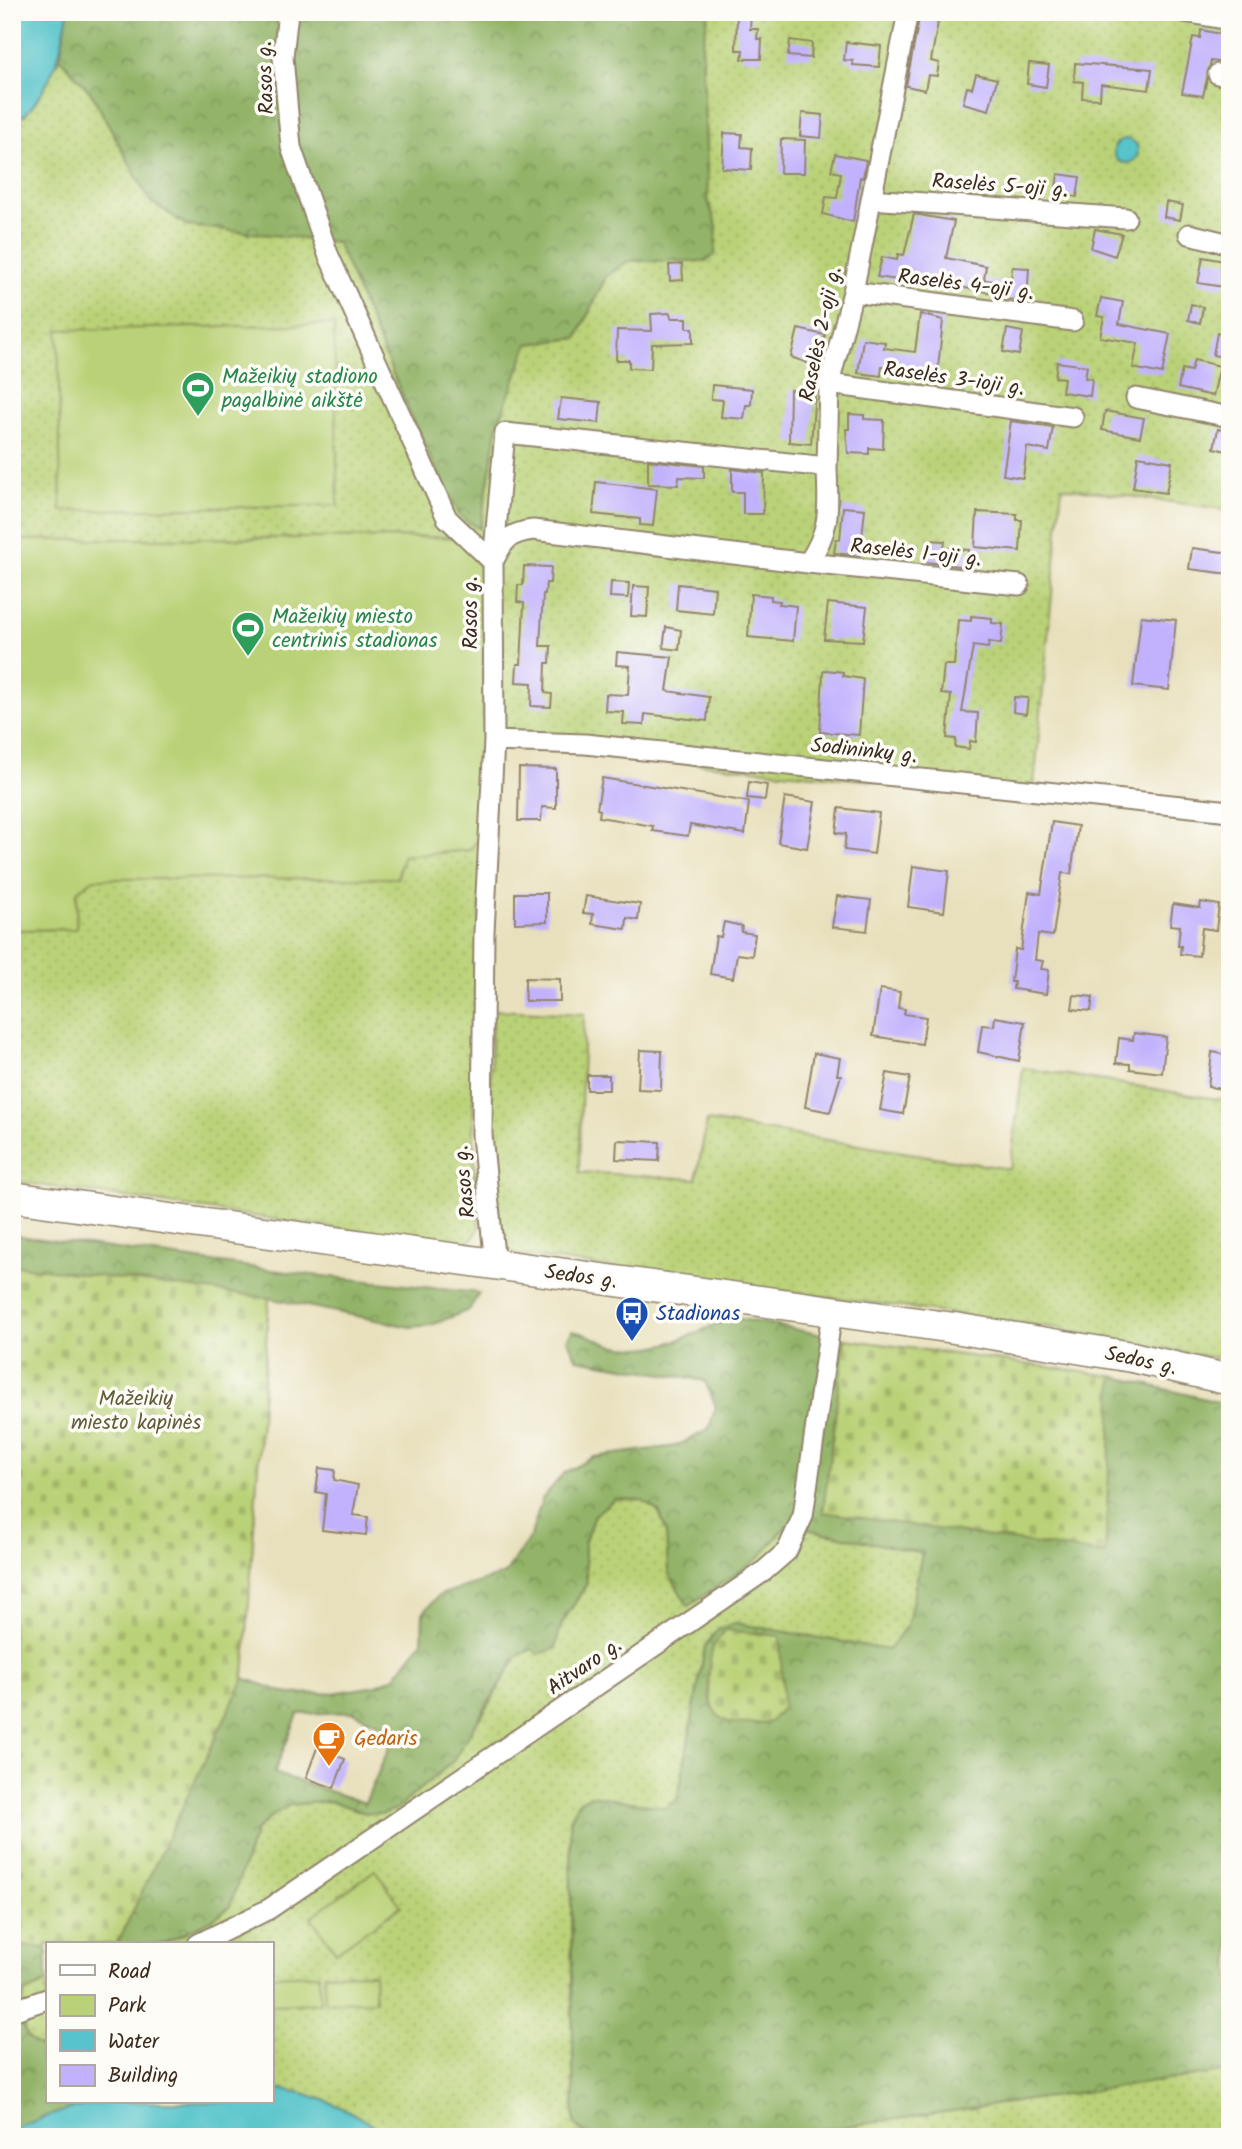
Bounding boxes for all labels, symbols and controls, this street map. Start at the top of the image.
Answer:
street label: Rasos g. [249,41,284,115]
street label: Raselės 5-oji g. [931,165,1069,208]
street label: Raselės 4-oji g. [896,261,1036,310]
street label: Raselės 2-oji g. [791,264,852,405]
street label: Raselės 3-ioji g. [881,353,1026,406]
place label: Mažeikių stadiono pagalbinė aikštė [221,361,378,418]
sports icon: Mažeikių stadiono pagalbinė aikštė [179,369,217,418]
street label: Raselės 1-oji g. [849,530,983,577]
street label: Rasos g. [455,577,488,649]
place label: Mažeikių miesto centrinis stadionas [272,601,438,658]
sports icon: Mažeikių miesto centrinis stadionas [229,609,267,658]
street label: Sodininkų g. [809,729,919,773]
street label: Rasos g. [445,1144,486,1220]
street label: Sedos g. [542,1256,619,1299]
bus stop icon: Stadionas [613,1294,651,1343]
place label: Stadionas [656,1298,740,1331]
street label: Sedos g. [1102,1338,1180,1385]
park label: Mažeikių miesto kapinės [71,1383,201,1440]
street label: Aitvaro g. [541,1630,629,1705]
cafe icon: Gedaris [310,1719,348,1768]
place label: Gedaris [354,1723,418,1756]
legend [46,1942,273,2104]
text: Road [108,1956,151,1989]
text: Park [108,1990,146,2023]
text: Water [108,2026,160,2059]
text: Building [108,2060,178,2093]

